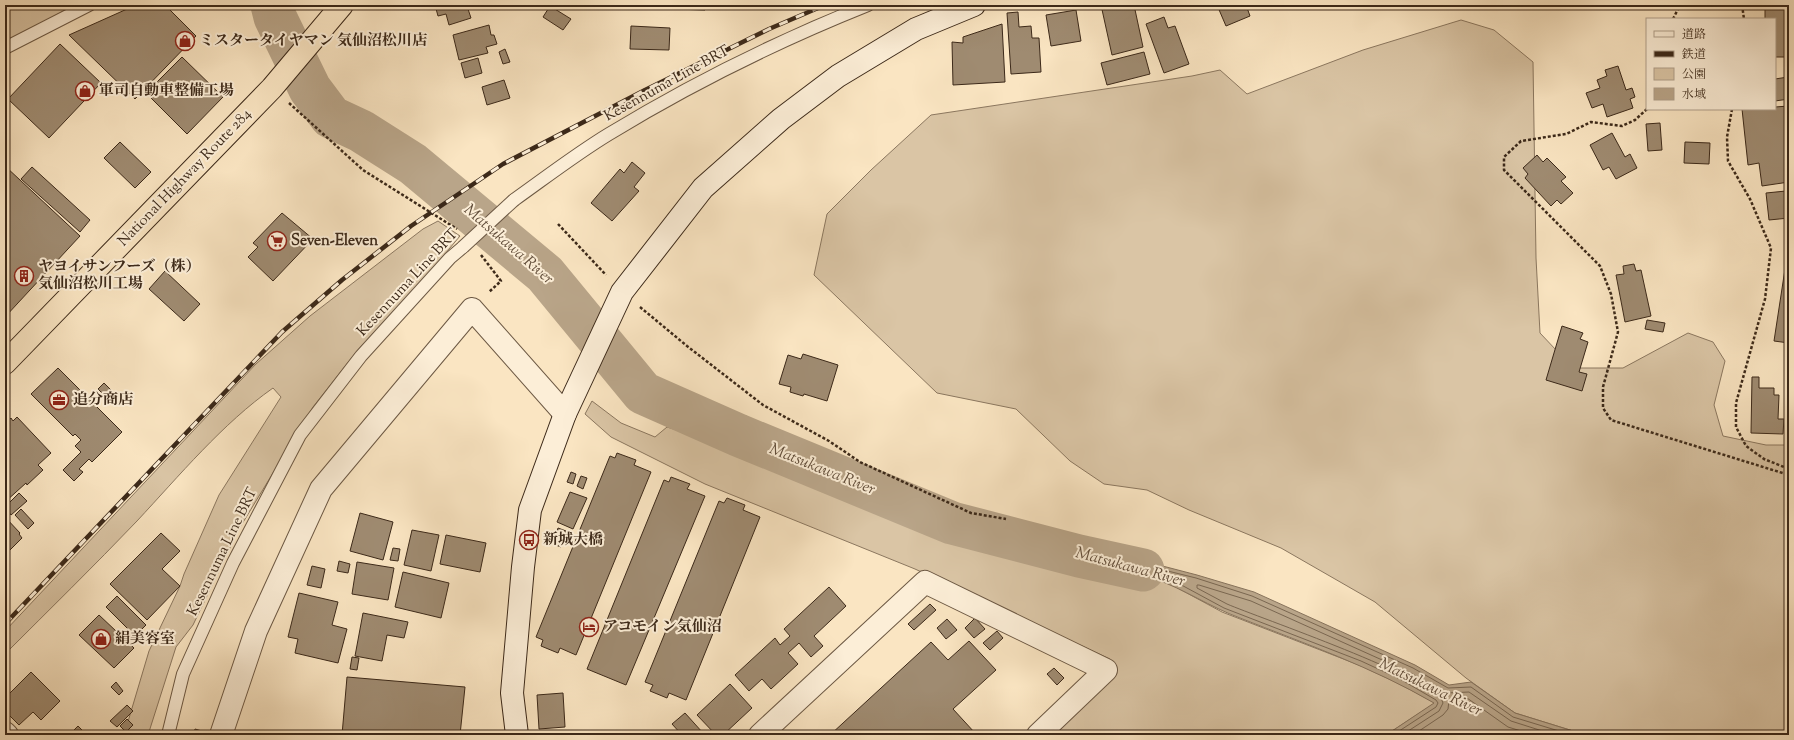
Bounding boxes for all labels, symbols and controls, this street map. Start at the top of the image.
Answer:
legend [1646,18,1776,110]
text: 道路 [1682,26,1706,44]
shop icon: ミスタータイヤマン 気仙沼松川店 [174,30,196,52]
place label: ミスタータイヤマン 気仙沼松川店 [199,31,427,52]
street label: Kesennuma Line BRT [600,41,734,127]
text: 鉄道 [1681,46,1706,64]
text: 公園 [1682,66,1706,84]
shop icon: 軍司自動車整備工場 [74,80,96,102]
place label: 軍司自動車整備工場 [99,81,234,102]
text: 水域 [1682,86,1706,104]
street label: National Highway Route 284 [113,104,257,252]
water label: Matsukawa River [458,199,558,291]
street label: Kesennuma Line BRT [352,224,464,342]
supermarket icon: Seven-Eleven [266,230,288,252]
place label: Seven-Eleven [291,231,378,252]
place label: ヤヨイサンフーズ（株） 気仙沼松川工場 [38,257,201,295]
building icon: ヤヨイサンフーズ（株） 気仙沼松川工場 [13,265,35,287]
office icon: 追分商店 [48,389,70,411]
place label: 追分商店 [73,390,133,411]
water label: Matsukawa River [766,438,879,502]
street label: Kesennuma Line BRT [183,484,263,620]
bus stop icon: 新城大橋 [518,529,540,551]
place label: 新城大橋 [543,530,603,551]
water label: Matsukawa River [1073,542,1188,594]
hotel icon: アコモイン気仙沼 [578,616,600,638]
place label: アコモイン気仙沼 [603,617,722,638]
shop icon: 絹美容室 [90,628,112,650]
place label: 絹美容室 [115,629,175,650]
water label: Matsukawa River [1374,653,1486,723]

